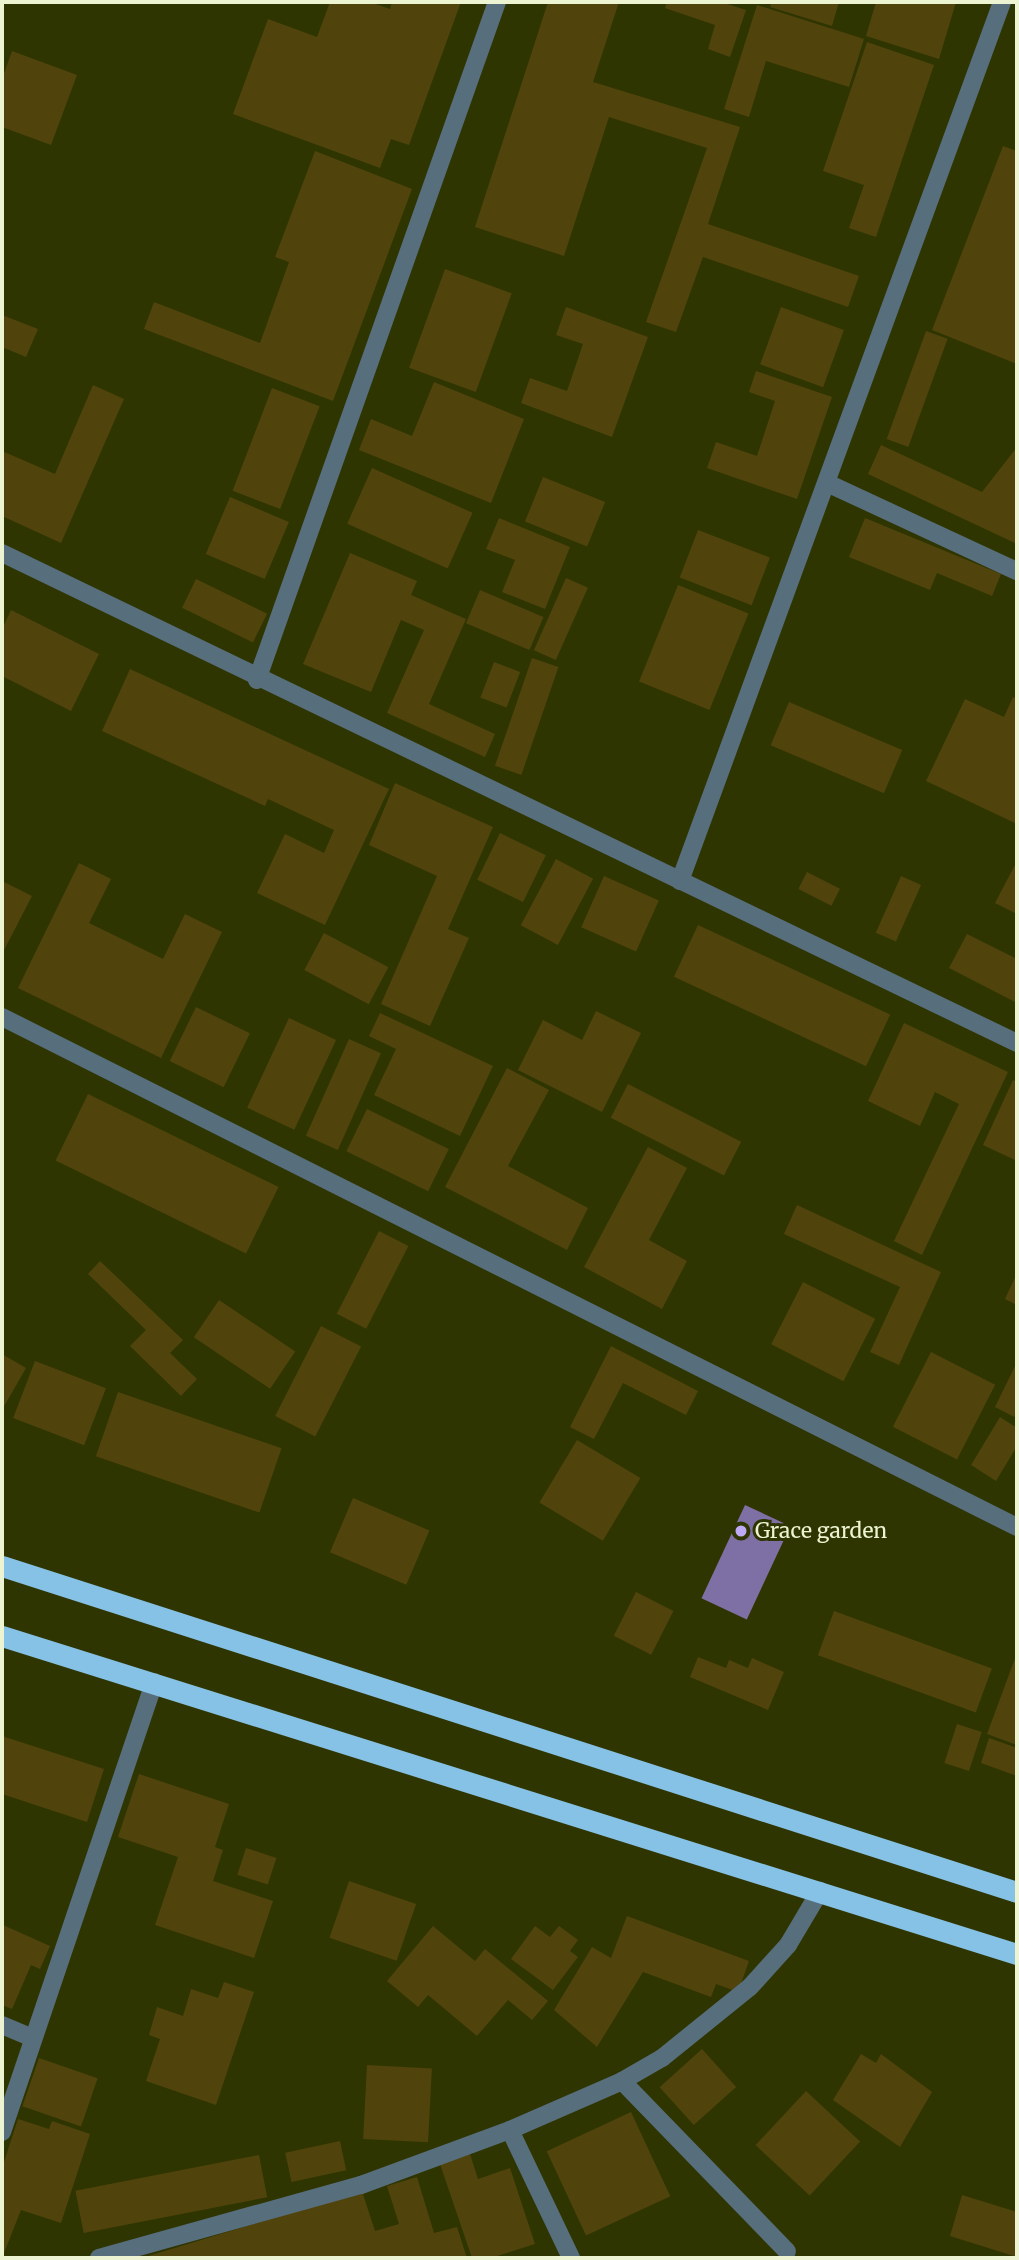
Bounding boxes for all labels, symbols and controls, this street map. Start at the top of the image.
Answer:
place label: Grace garden [755,1518,887,1544]
marker: Grace garden [733,1523,749,1539]

